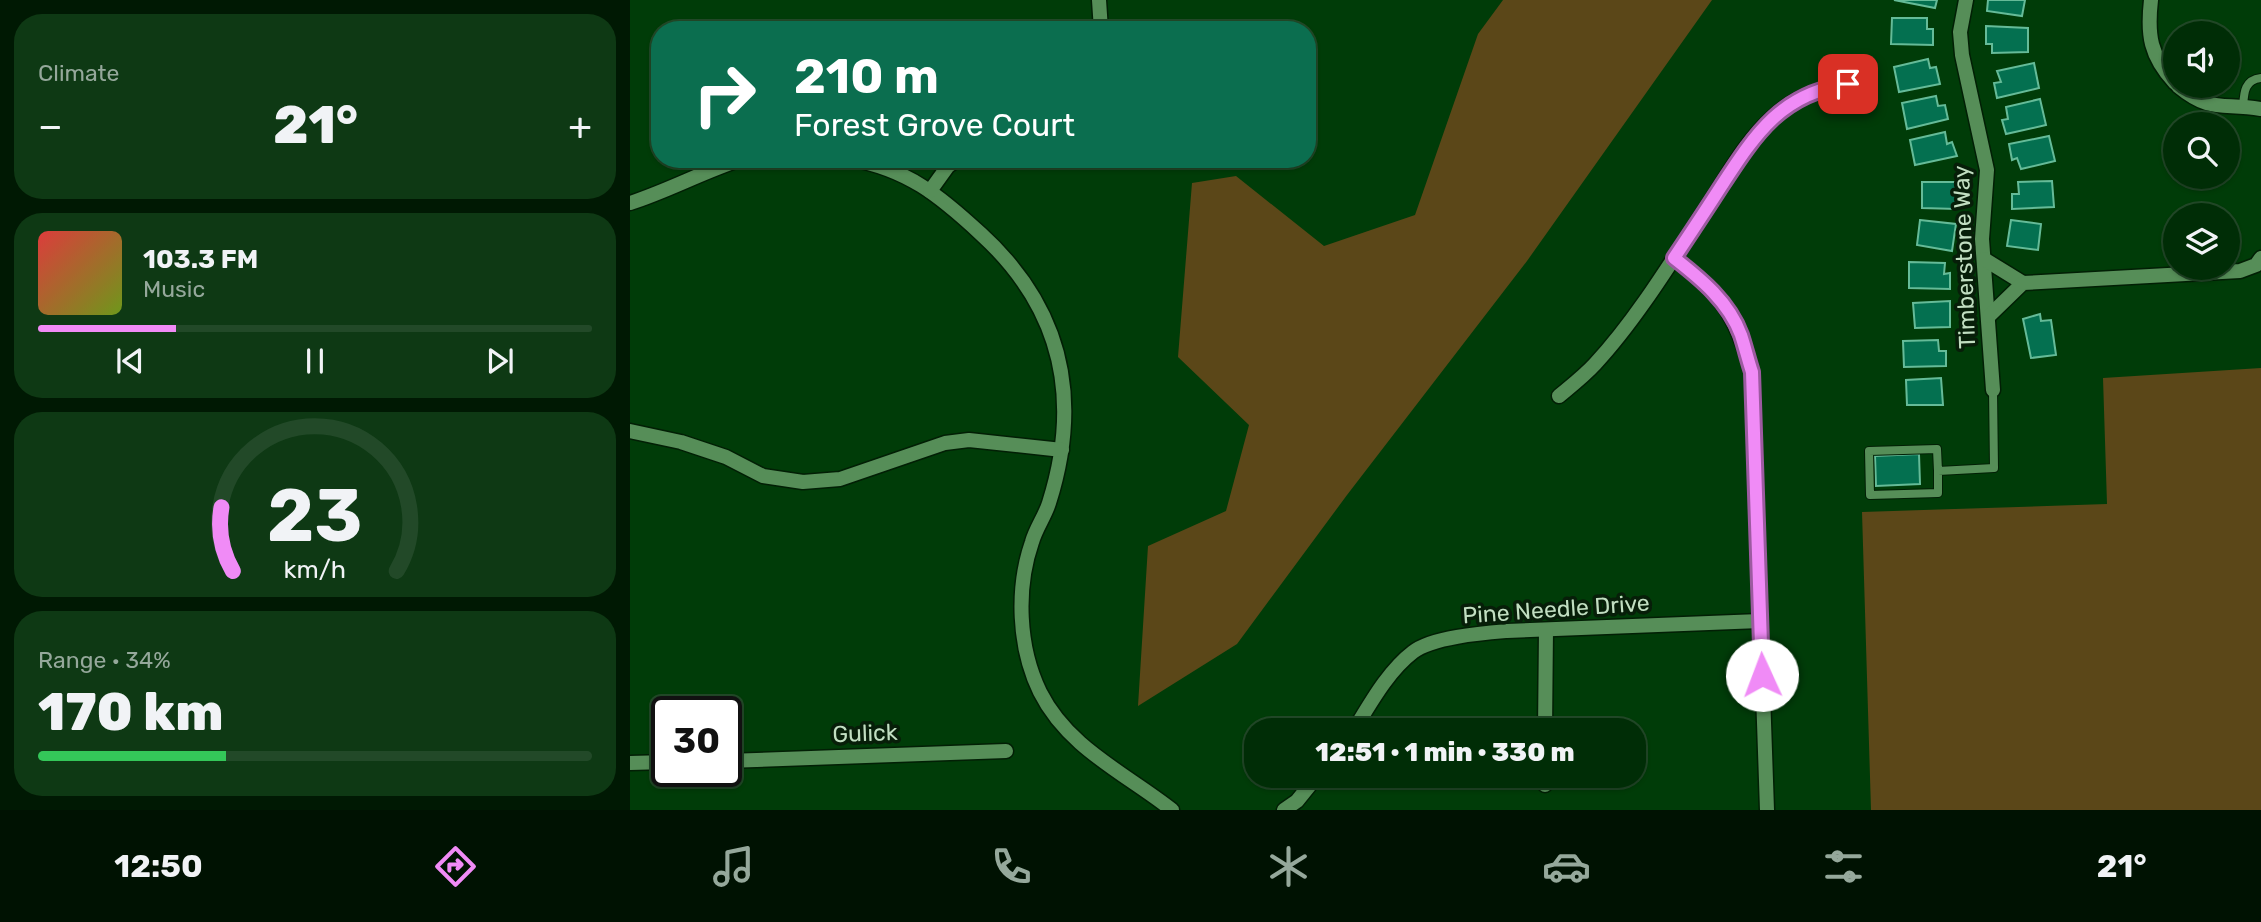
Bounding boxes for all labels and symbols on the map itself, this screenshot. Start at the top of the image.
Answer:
pin [1818,54,1878,114]
street label: Timberstone Way [1947,164,1981,349]
street label: Pine Needle Drive [1461,588,1651,630]
position arrow [1725,638,1799,712]
speed limit sign: 30 [651,696,742,787]
street label: Gulick [832,718,898,748]

